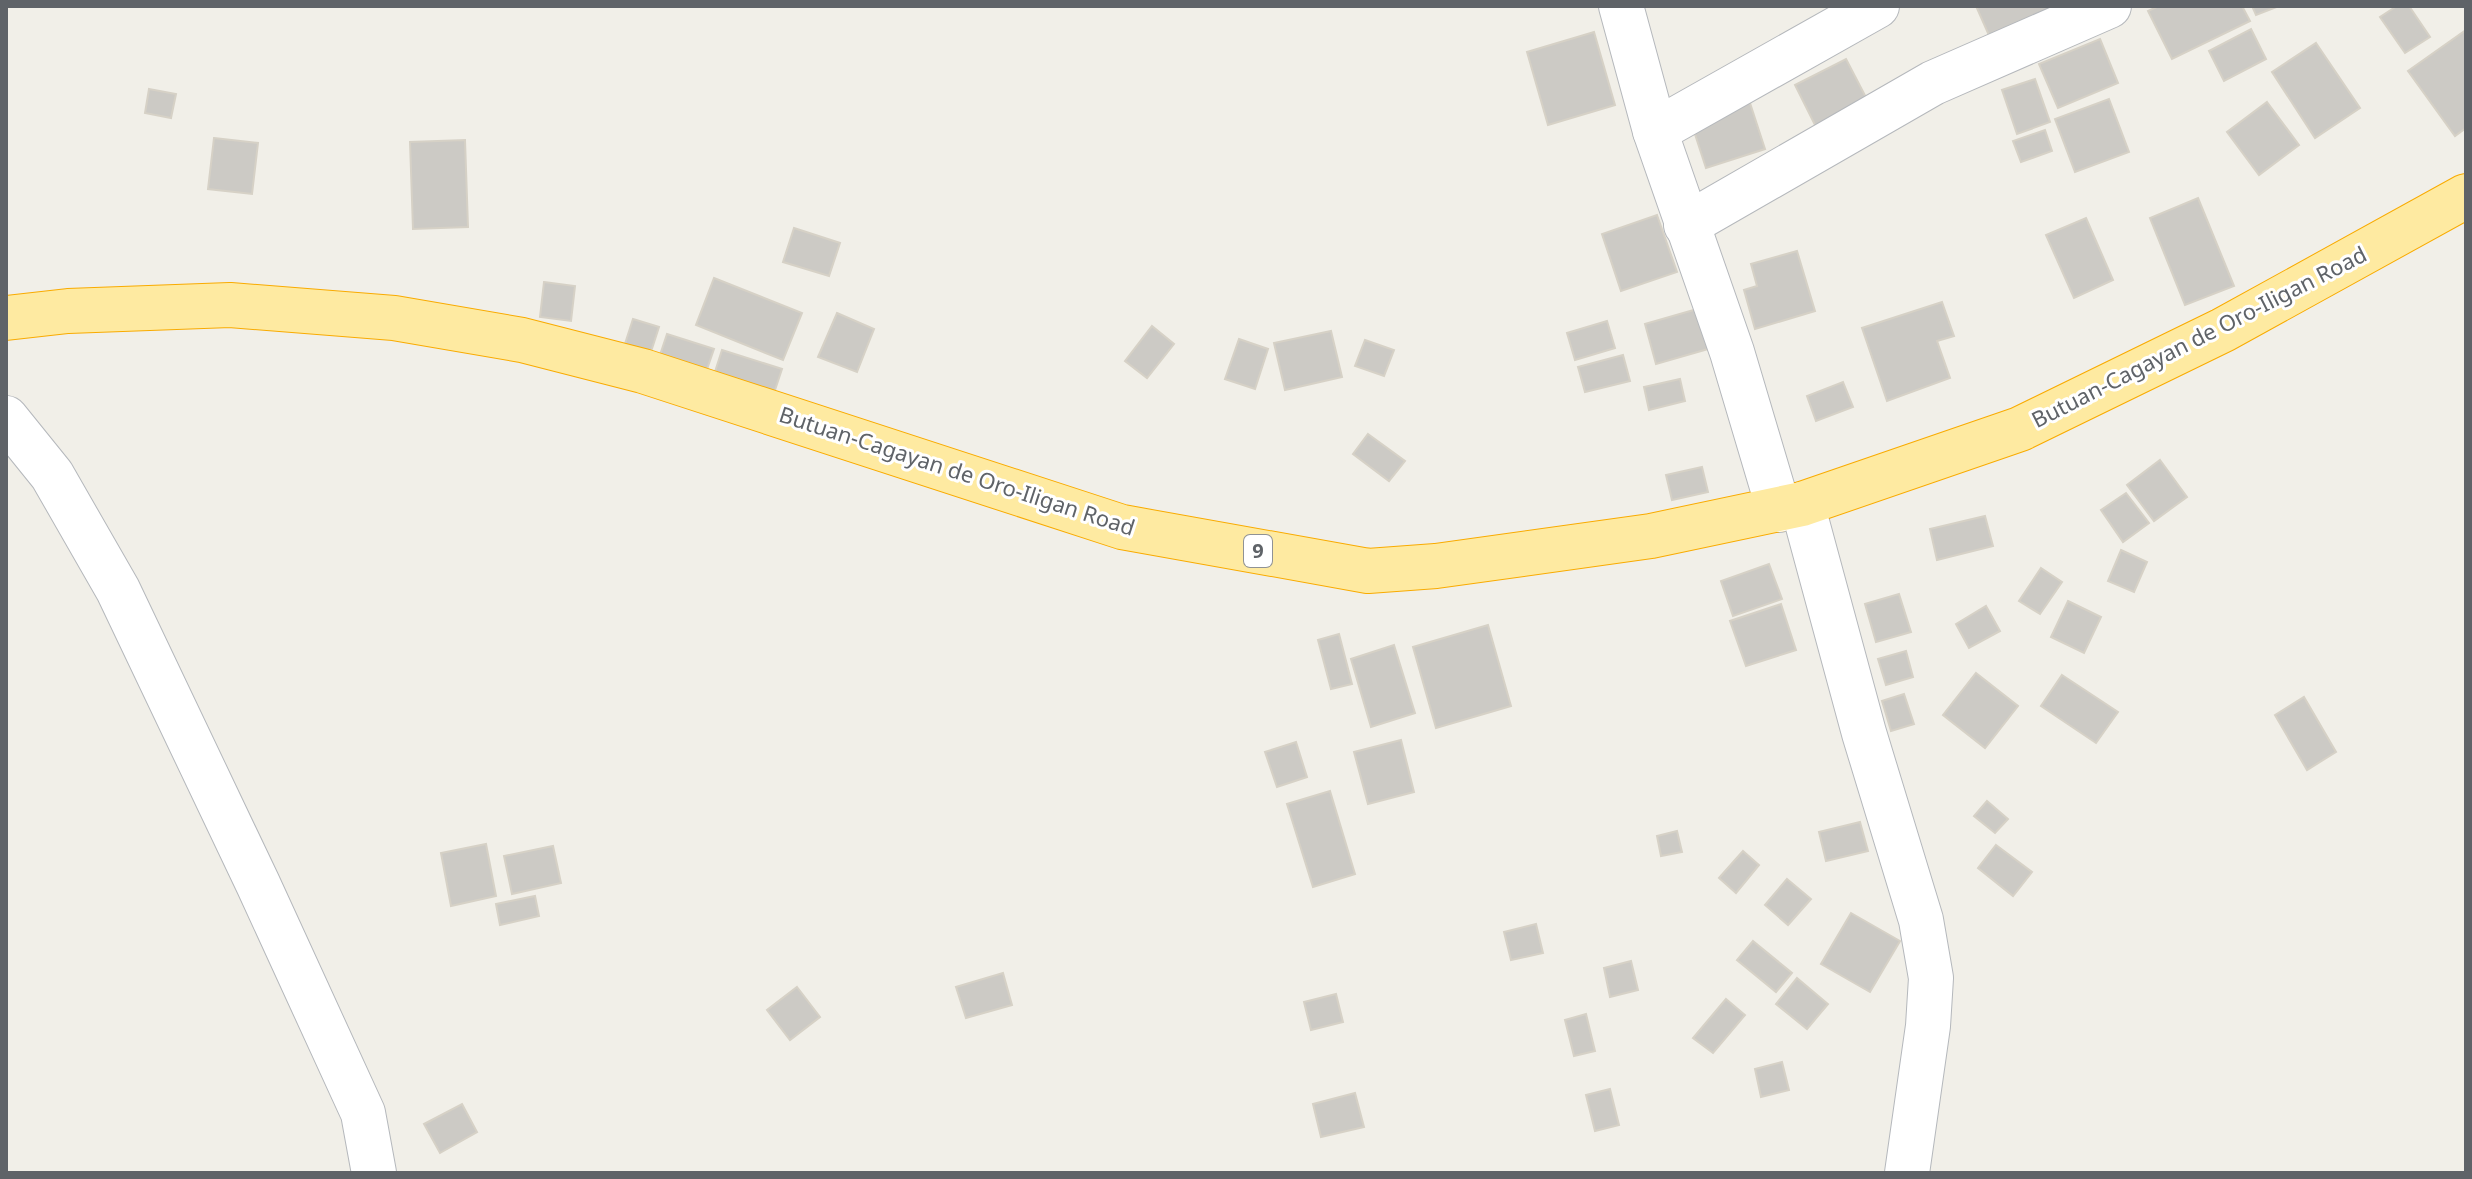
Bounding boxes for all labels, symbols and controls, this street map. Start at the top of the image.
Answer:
street label: Butuan-Cagayan de Oro-Iligan Road [2026,238,2371,434]
street label: Butuan-Cagayan de Oro-Iligan Road [776,398,1139,542]
road number: 9 [1244,535,1272,567]

